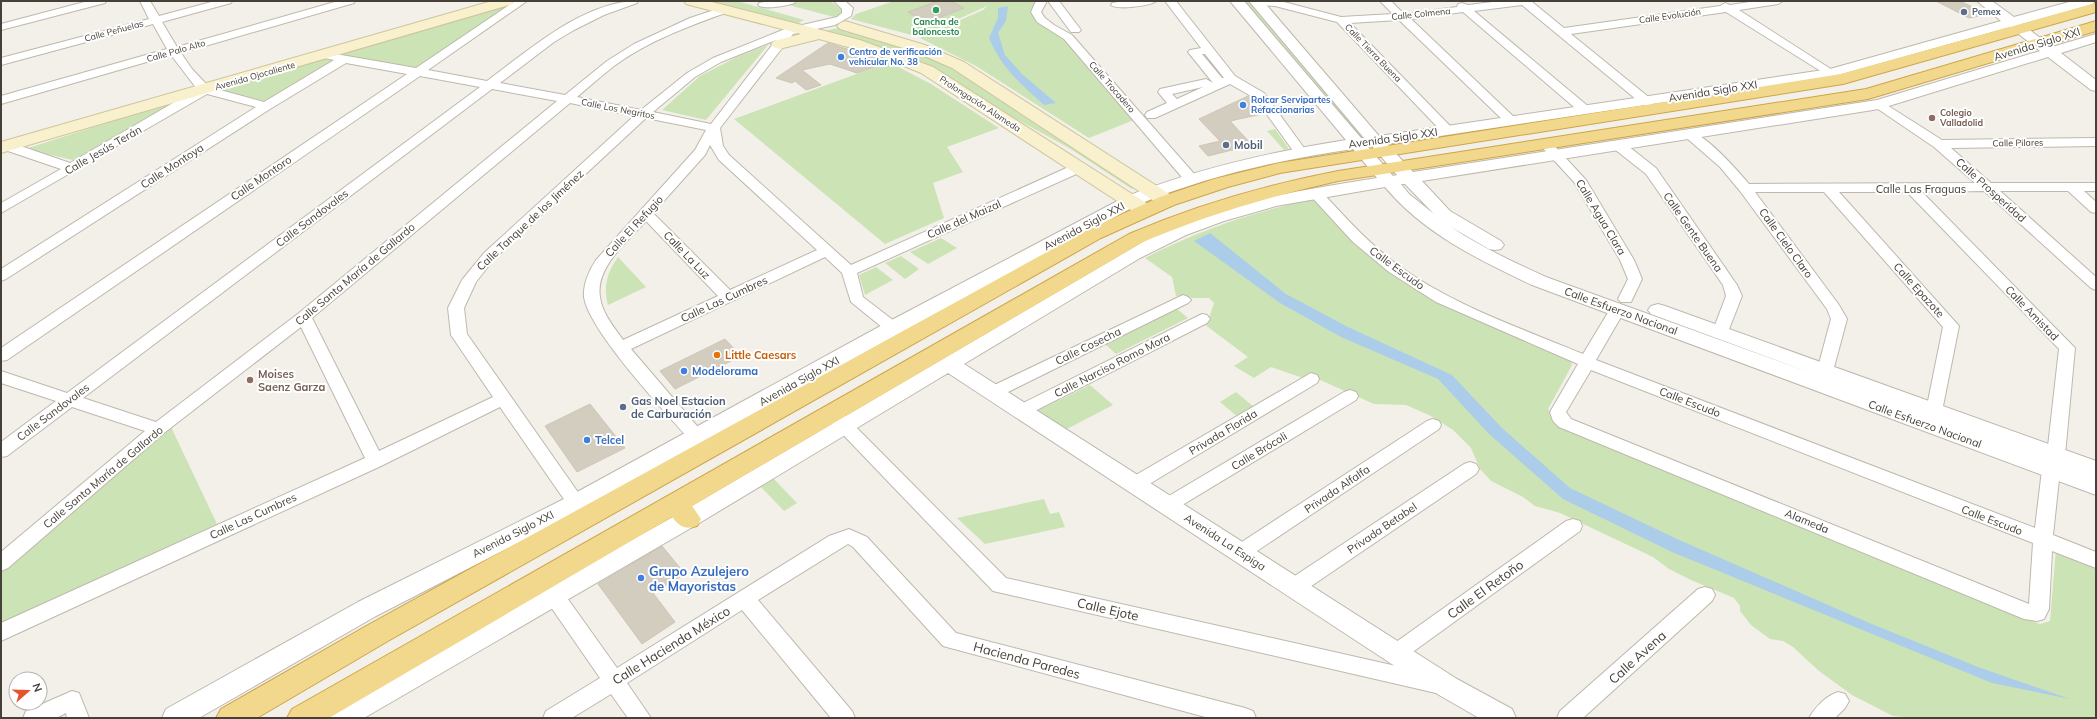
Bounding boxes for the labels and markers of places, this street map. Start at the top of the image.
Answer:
marker: Cancha de baloncesto [931,5,941,15]
place label: Pemex [1972,6,2002,17]
marker: Pemex [1959,7,1969,17]
place label: Cancha de baloncesto [913,16,959,37]
place label: Centro de verificación vehicular No. 38 [848,46,942,67]
marker: Centro de verificación vehicular No. 38 [836,52,846,62]
place label: Rolcar Servipartes Refaccionarias [1251,94,1331,115]
marker: Rolcar Servipartes Refaccionarias [1238,100,1248,110]
place label: Colegio Valladolid [1939,107,1983,128]
marker: Colegio Valladolid [1927,113,1937,123]
place label: Mobil [1234,138,1263,152]
marker: Mobil [1221,140,1231,150]
place label: Little Caesars [725,348,797,362]
marker: Little Caesars [712,350,722,360]
place label: Modelorama [692,364,758,378]
marker: Modelorama [679,366,689,376]
place label: Moises Saenz Garza [258,367,325,394]
marker: Moises Saenz Garza [245,375,255,385]
place label: Gas Noel Estacion de Carburación [631,394,726,421]
marker: Gas Noel Estacion de Carburación [618,402,628,412]
place label: Telcel [595,433,624,447]
marker: Telcel [582,435,592,445]
place label: Grupo Azulejero de Mayoristas [649,563,749,595]
marker: Grupo Azulejero de Mayoristas [636,573,646,583]

